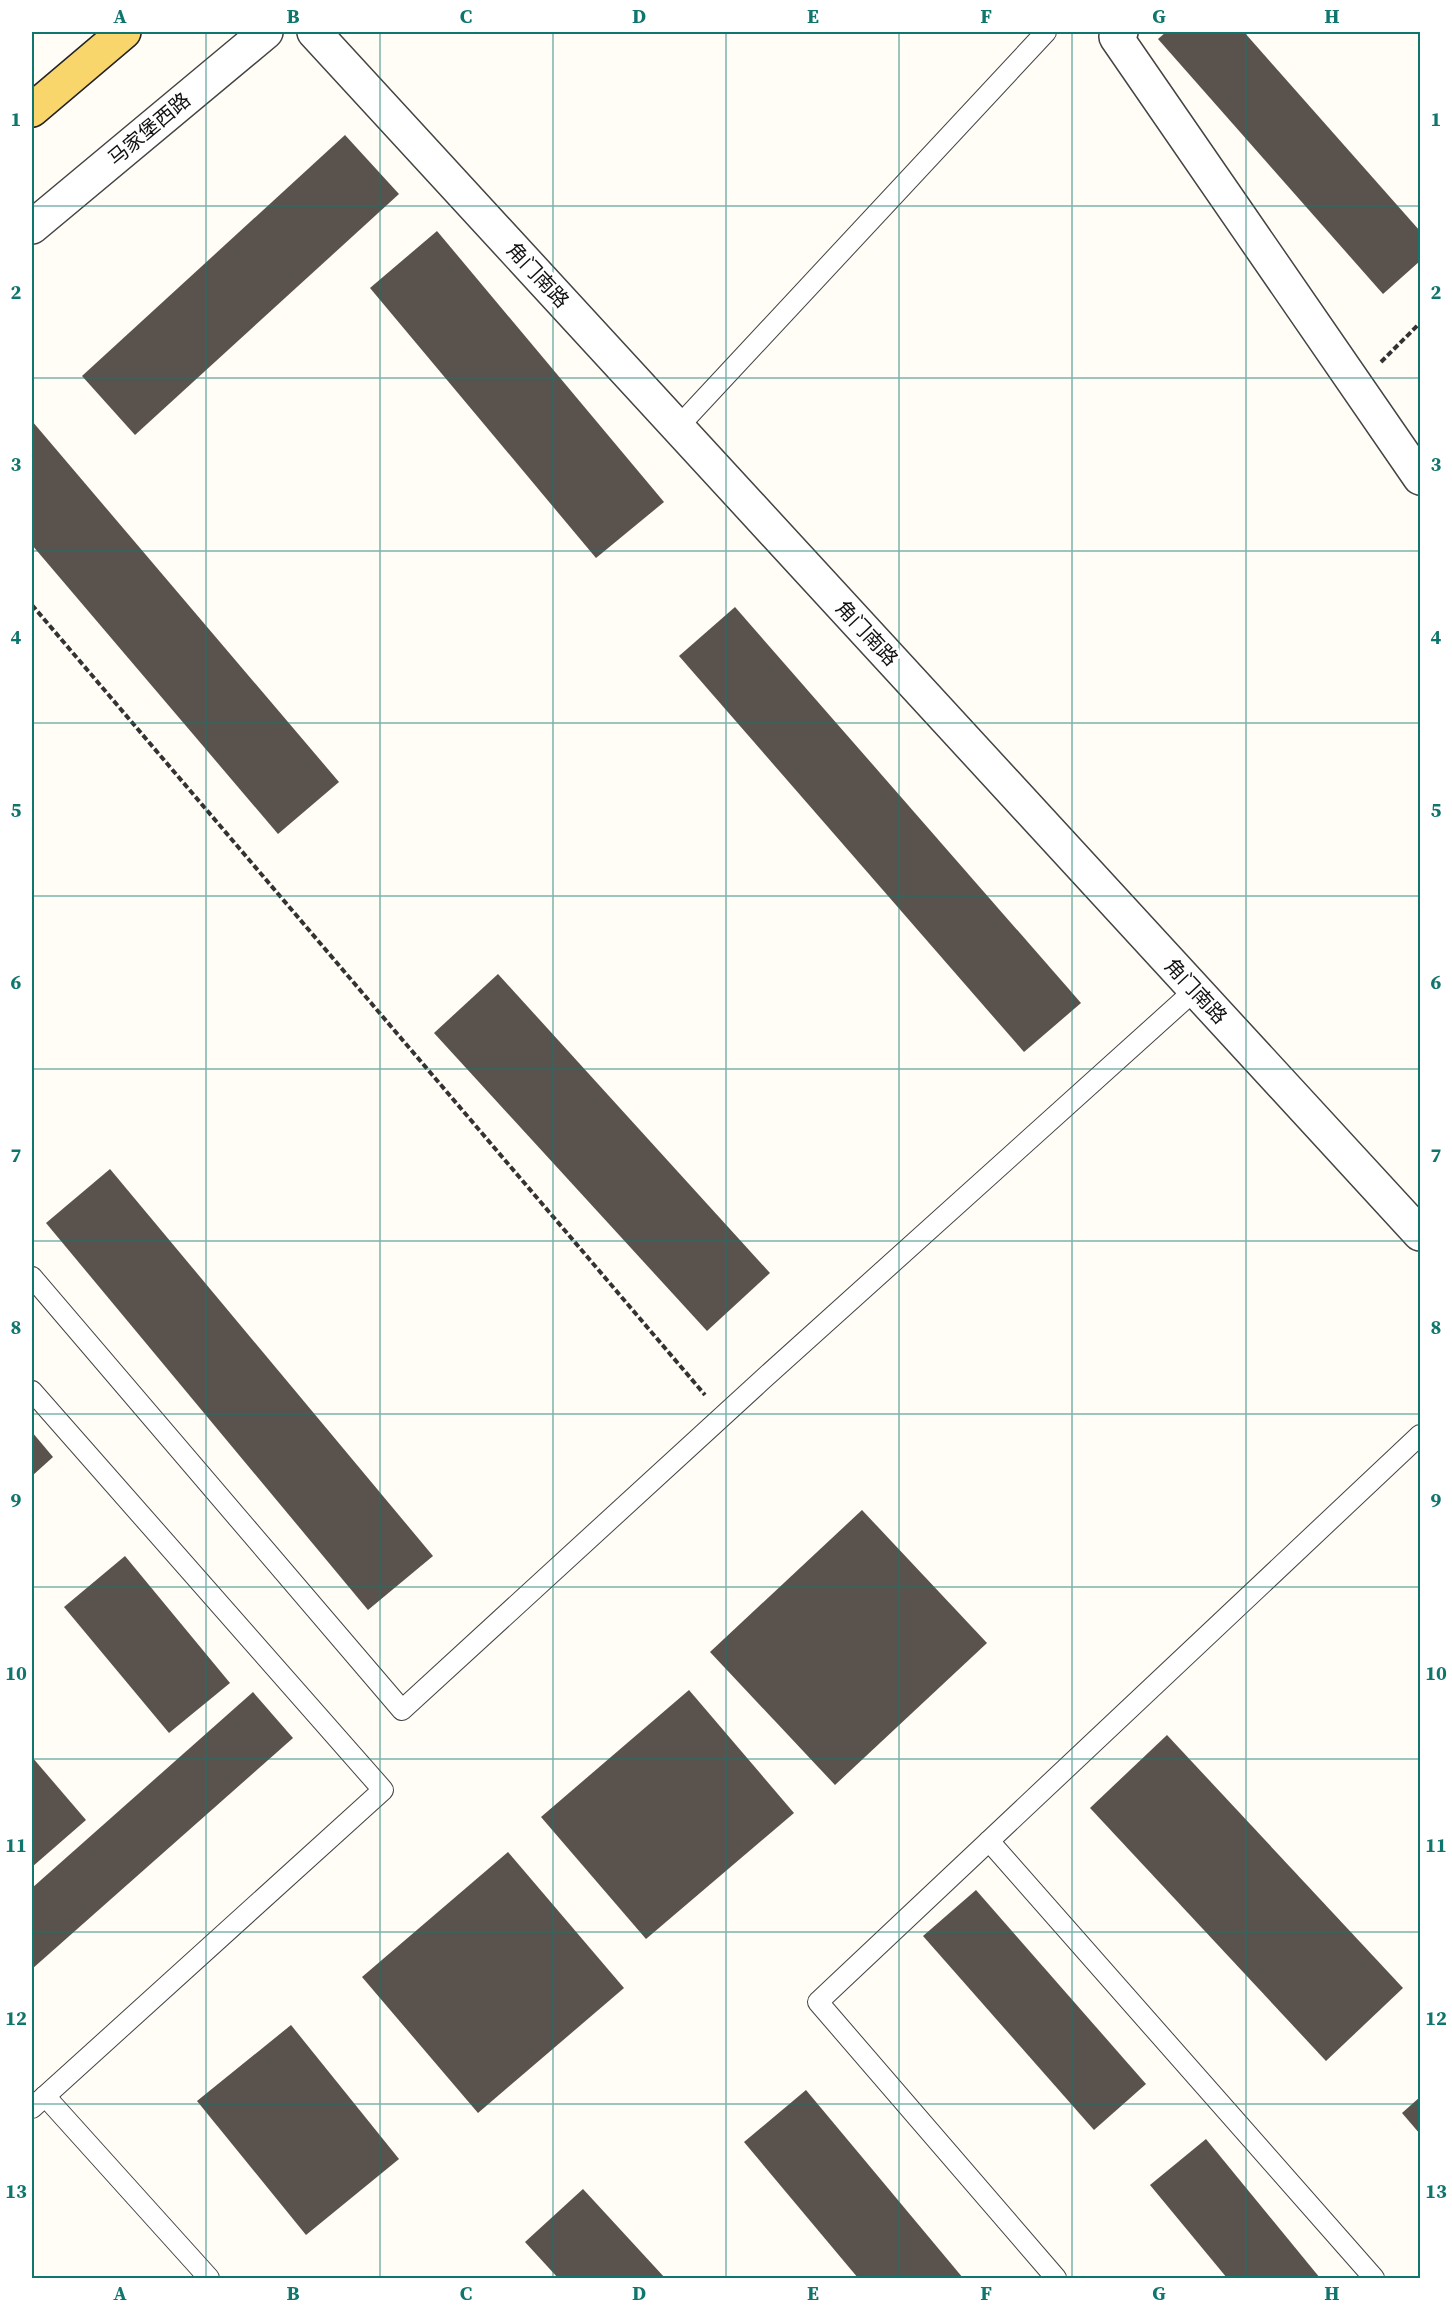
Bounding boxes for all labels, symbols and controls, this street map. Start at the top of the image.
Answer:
text: A [113,2,127,30]
text: B [286,2,300,30]
text: C [460,2,472,30]
text: D [632,2,646,30]
text: E [807,2,819,30]
text: F [980,2,992,30]
text: G [1152,2,1166,30]
text: H [1324,2,1340,30]
street label: 马家堡西路 [102,86,196,172]
text: 1 [11,105,21,133]
text: 1 [1431,105,1441,133]
street label: 角门南路 [500,236,576,314]
text: 2 [11,278,22,306]
text: 2 [1431,278,1442,306]
text: 3 [11,450,22,478]
text: 3 [1431,450,1442,478]
street label: 角门南路 [829,594,905,672]
text: 4 [11,623,22,651]
text: 4 [1431,623,1442,651]
text: 5 [11,796,22,824]
text: 5 [1431,796,1442,824]
street label: 角门南路 [1158,952,1234,1030]
text: 6 [11,968,22,996]
text: 6 [1431,968,1442,996]
text: 7 [11,1141,22,1169]
text: 7 [1431,1141,1442,1169]
text: 8 [11,1313,21,1341]
text: 8 [1431,1313,1441,1341]
text: 9 [11,1486,22,1514]
text: 9 [1431,1486,1442,1514]
text: 10 [5,1659,27,1687]
text: 10 [1425,1659,1447,1687]
text: 11 [5,1831,27,1859]
text: 11 [1425,1831,1447,1859]
text: 12 [5,2004,27,2032]
text: 12 [1425,2004,1447,2032]
text: 13 [5,2177,27,2205]
text: 13 [1425,2177,1447,2205]
text: A [113,2279,127,2307]
text: B [286,2279,300,2307]
text: C [460,2279,472,2307]
text: D [632,2279,646,2307]
text: E [807,2279,819,2307]
text: F [980,2279,992,2307]
text: G [1152,2279,1166,2307]
text: H [1324,2279,1340,2307]

